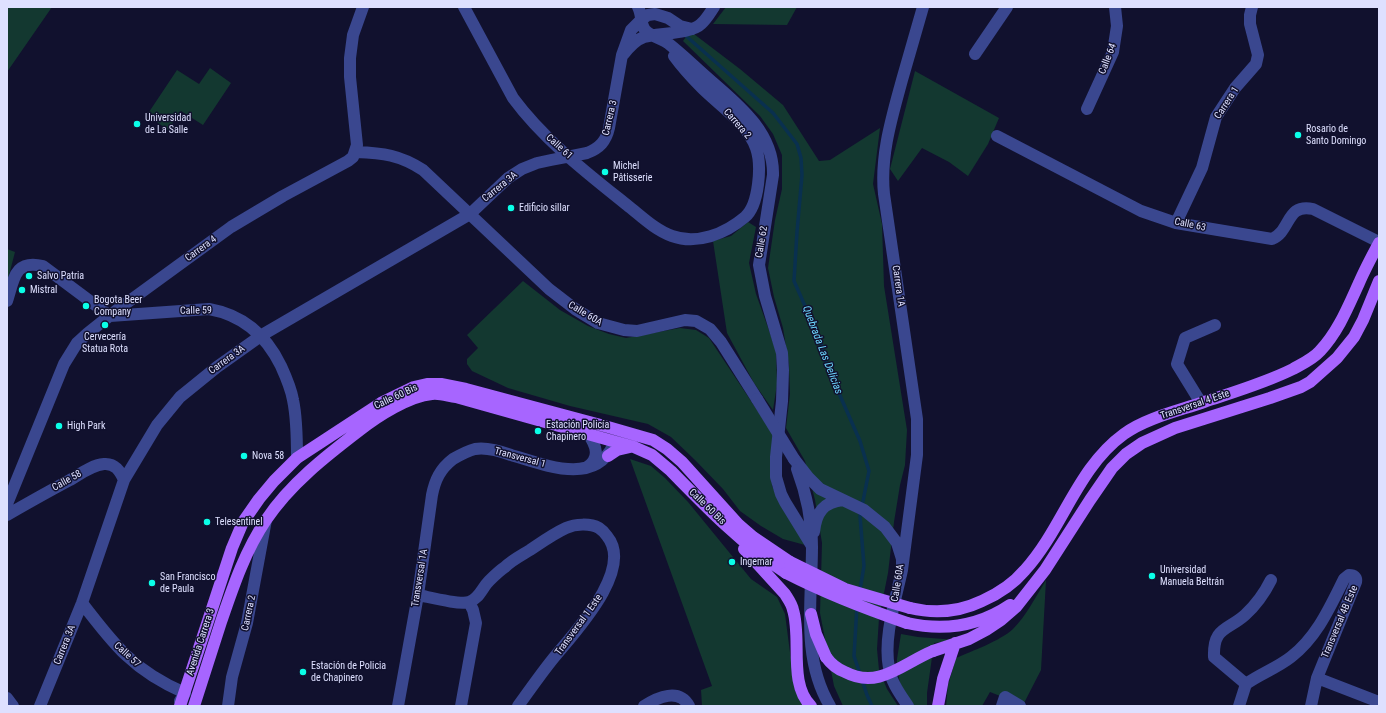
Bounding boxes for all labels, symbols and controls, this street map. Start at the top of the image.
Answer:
street label: Calle 64 [1097,42,1119,76]
street label: Carrera 1 [1212,85,1242,121]
street label: Carrera 3 [600,99,620,137]
street label: Carrera 2 [721,106,753,142]
place label: Universidad de La Salle [145,112,191,136]
marker: Universidad de La Salle [132,119,142,129]
place label: Rosario de Santo Domingo [1306,123,1366,146]
marker: Rosario de Santo Domingo [1293,130,1303,140]
street label: Calle 61 [543,132,575,162]
place label: Michel Pâtisserie [613,160,652,184]
marker: Michel Pâtisserie [600,167,610,177]
street label: Carrera 3A [480,169,520,205]
place label: Edificio sillar [519,202,570,214]
marker: Edificio sillar [506,203,516,213]
street label: Calle 63 [1173,216,1207,234]
street label: Calle 62 [753,225,771,259]
street label: Carrera 4 [183,234,219,264]
street label: Carrera 1A [889,264,907,308]
place label: Salvo Patria [37,270,84,282]
marker: Salvo Patria [24,271,34,281]
place label: Mistral [30,284,57,296]
marker: Mistral [17,285,27,295]
place label: Bogota Beer Company [94,294,142,318]
street label: Calle 60A [566,299,604,329]
marker: Bogota Beer Company [81,301,91,311]
water label: Quebrada Las Delicias [799,304,845,396]
street label: Calle 59 [180,305,212,317]
marker: Cervecería Statua Rota [100,320,110,330]
place label: Cervecería Statua Rota [82,331,128,354]
street label: Carrera 3A [207,343,247,377]
street label: Calle 60 Bis [372,382,420,412]
street label: Transversal 4 Este [1159,388,1231,422]
place label: Estación Policía Chapinero [546,419,609,442]
place label: High Park [67,420,105,432]
marker: High Park [54,421,64,431]
marker: Estación Policía Chapinero [533,426,543,436]
street label: Transversal 1 [493,445,547,471]
place label: Nova 58 [252,450,284,462]
marker: Nova 58 [239,451,249,461]
street label: Calle 58 [50,468,84,494]
street label: Calle 60 Bis [686,487,728,527]
place label: Telesentinel [215,516,263,528]
marker: Telesentinel [202,517,212,527]
street label: Transversal 1A [409,548,431,608]
place label: Ingemar [740,556,772,568]
marker: Ingemar [727,557,737,567]
street label: Calle 60A [889,563,907,603]
place label: Universidad Manuela Beltrán [1160,564,1224,588]
place label: San Francisco de Paula [160,571,215,594]
marker: Universidad Manuela Beltrán [1147,571,1157,581]
marker: San Francisco de Paula [147,578,157,588]
street label: Transversal 4B Este [1319,584,1361,660]
street label: Transversal 1 Este [553,592,605,658]
street label: Carrera 2 [239,594,259,632]
street label: Avenida Carrera 3 [185,607,217,677]
street label: Carrera 3A [52,623,78,667]
street label: Calle 57 [111,640,143,670]
place label: Estación de Policia de Chapinero [311,660,386,684]
marker: Estación de Policia de Chapinero [298,667,308,677]

